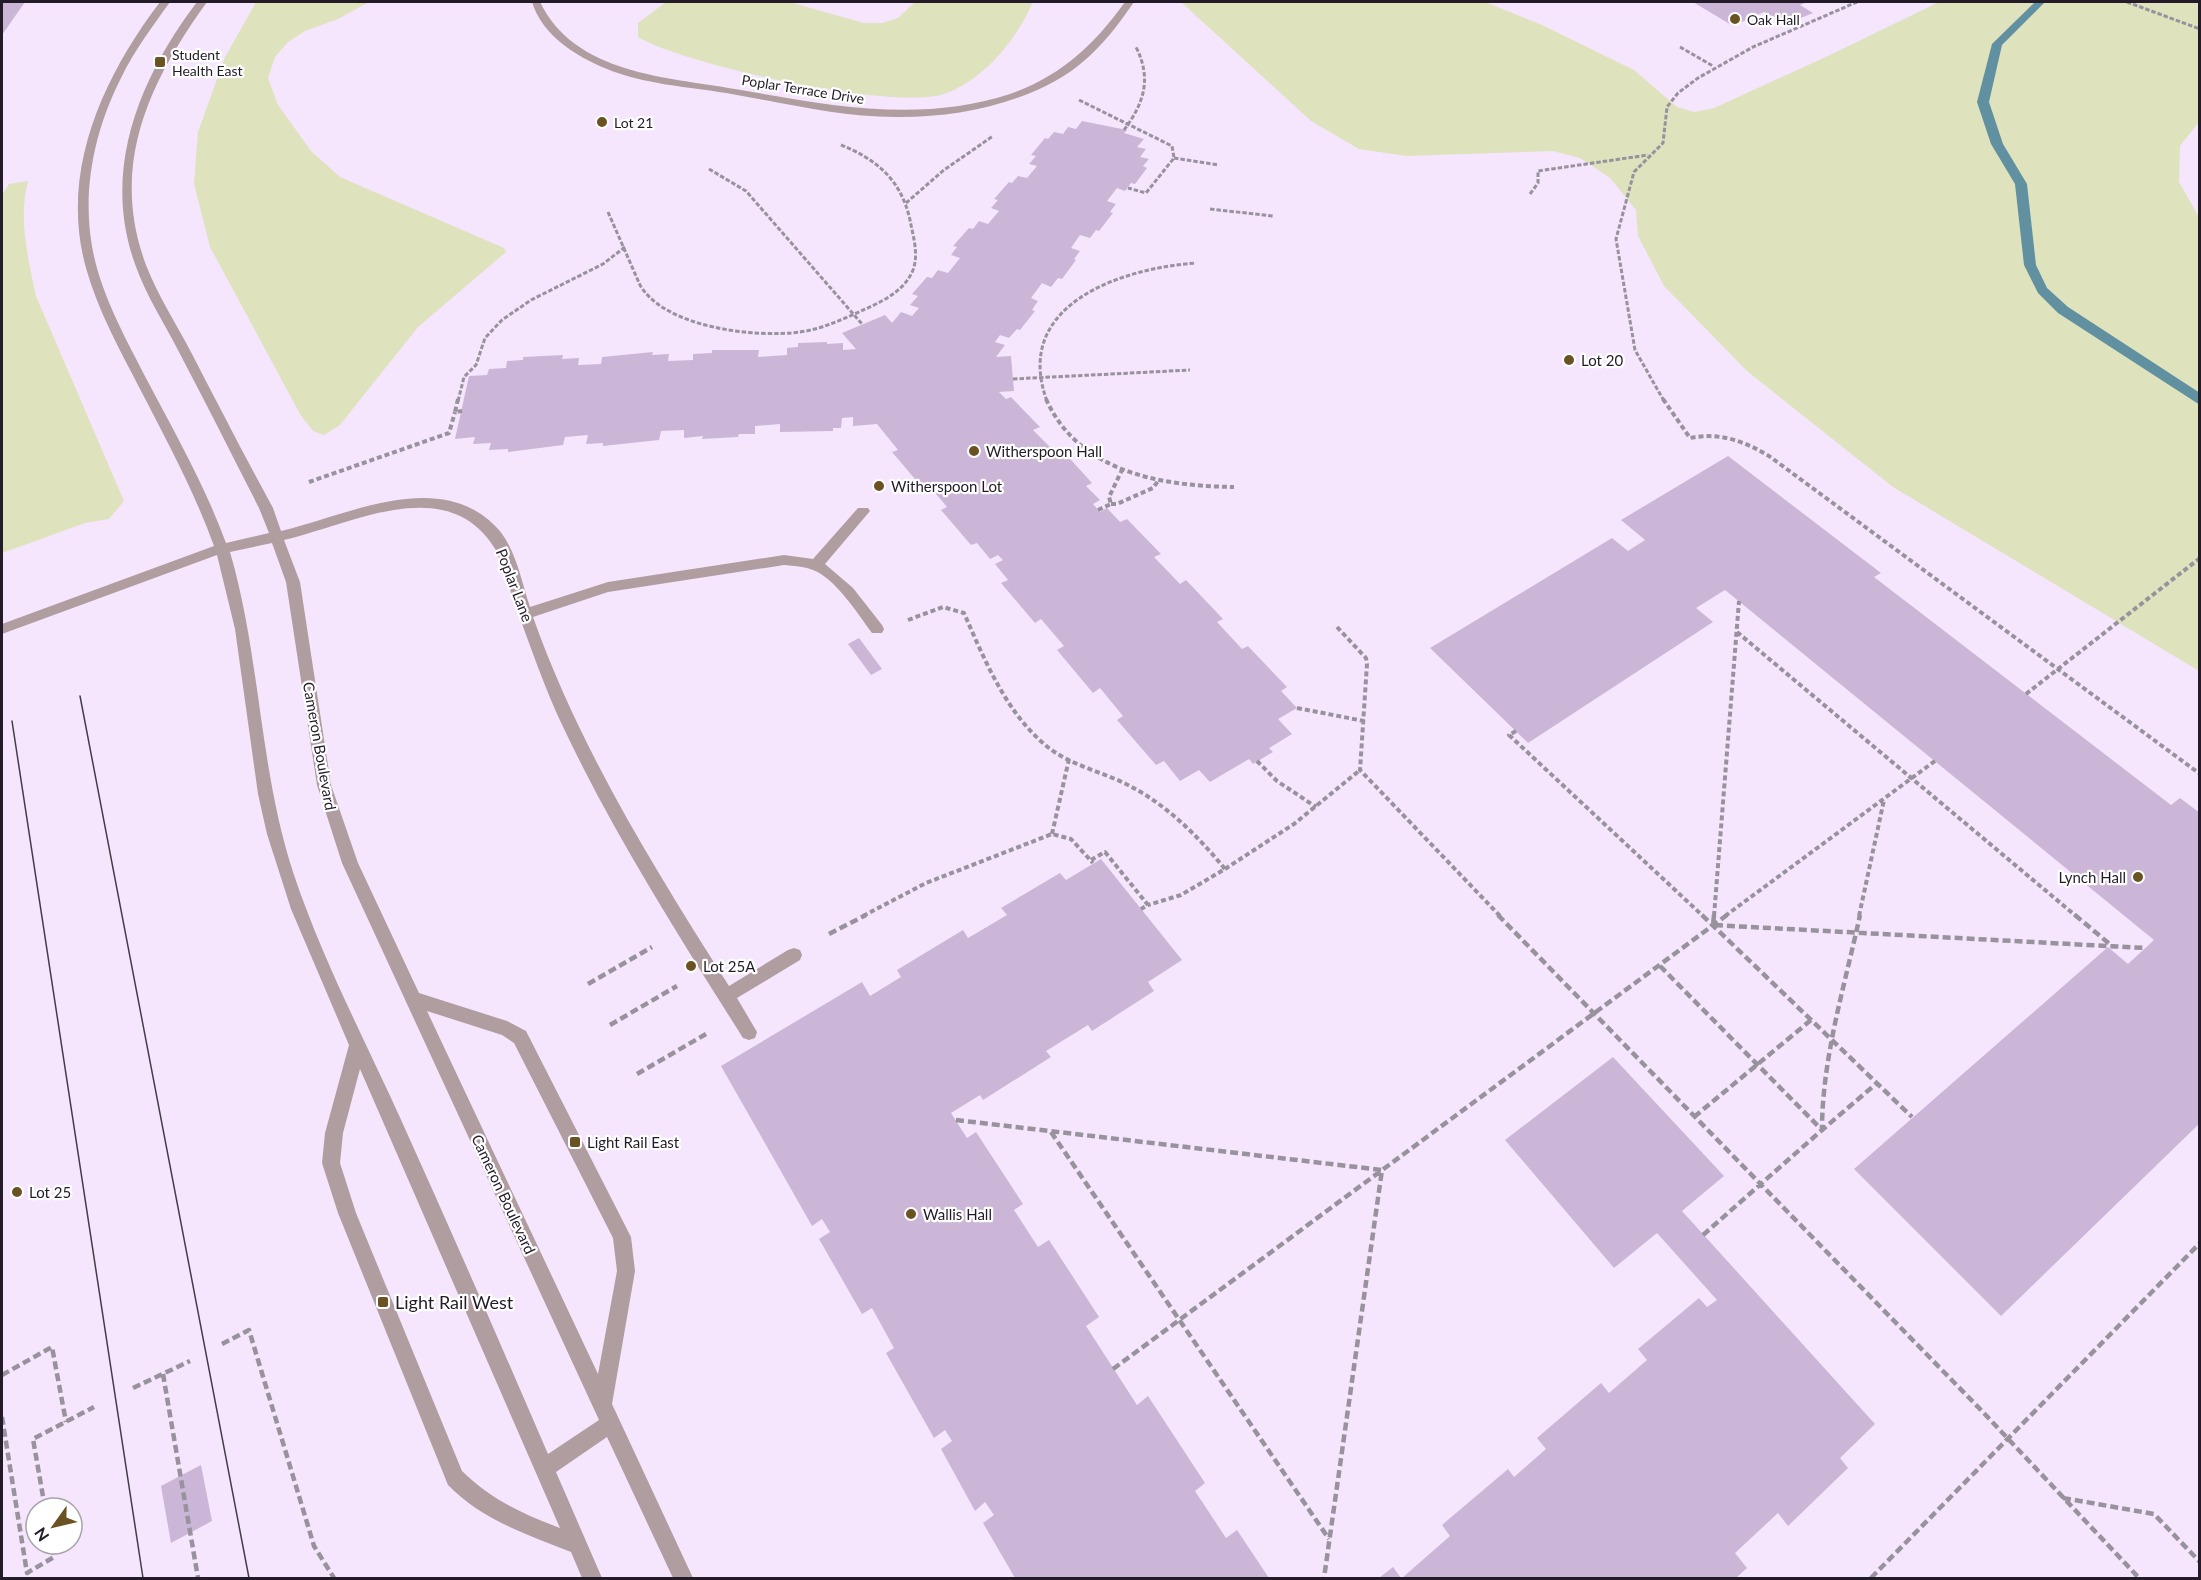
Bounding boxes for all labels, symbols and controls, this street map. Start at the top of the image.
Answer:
place label: Oak Hall [1747,11,1800,28]
marker: Oak Hall [1728,12,1742,26]
place label: Student Health East [172,46,243,79]
marker: Student Health East [153,55,167,69]
street label: Poplar Terrace Drive [740,71,866,107]
place label: Lot 21 [614,114,653,131]
marker: Lot 21 [595,115,609,129]
place label: Lot 20 [1581,351,1623,369]
marker: Lot 20 [1562,353,1576,367]
place label: Witherspoon Hall [986,442,1102,460]
marker: Witherspoon Hall [967,444,981,458]
place label: Witherspoon Lot [891,477,1003,495]
marker: Witherspoon Lot [872,479,886,493]
street label: Poplar Lane [493,546,537,624]
street label: Cameron Boulevard [300,680,340,812]
place label: Lynch Hall [2058,868,2126,886]
marker: Lynch Hall [2131,870,2145,884]
place label: Lot 25A [703,957,756,975]
marker: Lot 25A [684,959,698,973]
street label: Cameron Boulevard [468,1131,540,1257]
place label: Light Rail East [587,1133,680,1151]
marker: Light Rail East [568,1135,582,1149]
place label: Lot 25 [29,1183,71,1201]
marker: Lot 25 [10,1185,24,1199]
place label: Wallis Hall [923,1205,992,1223]
marker: Wallis Hall [904,1207,918,1221]
place label: Light Rail West [395,1291,514,1313]
marker: Light Rail West [376,1295,390,1309]
north arrow [24,1496,84,1556]
text: N [30,1524,52,1545]

